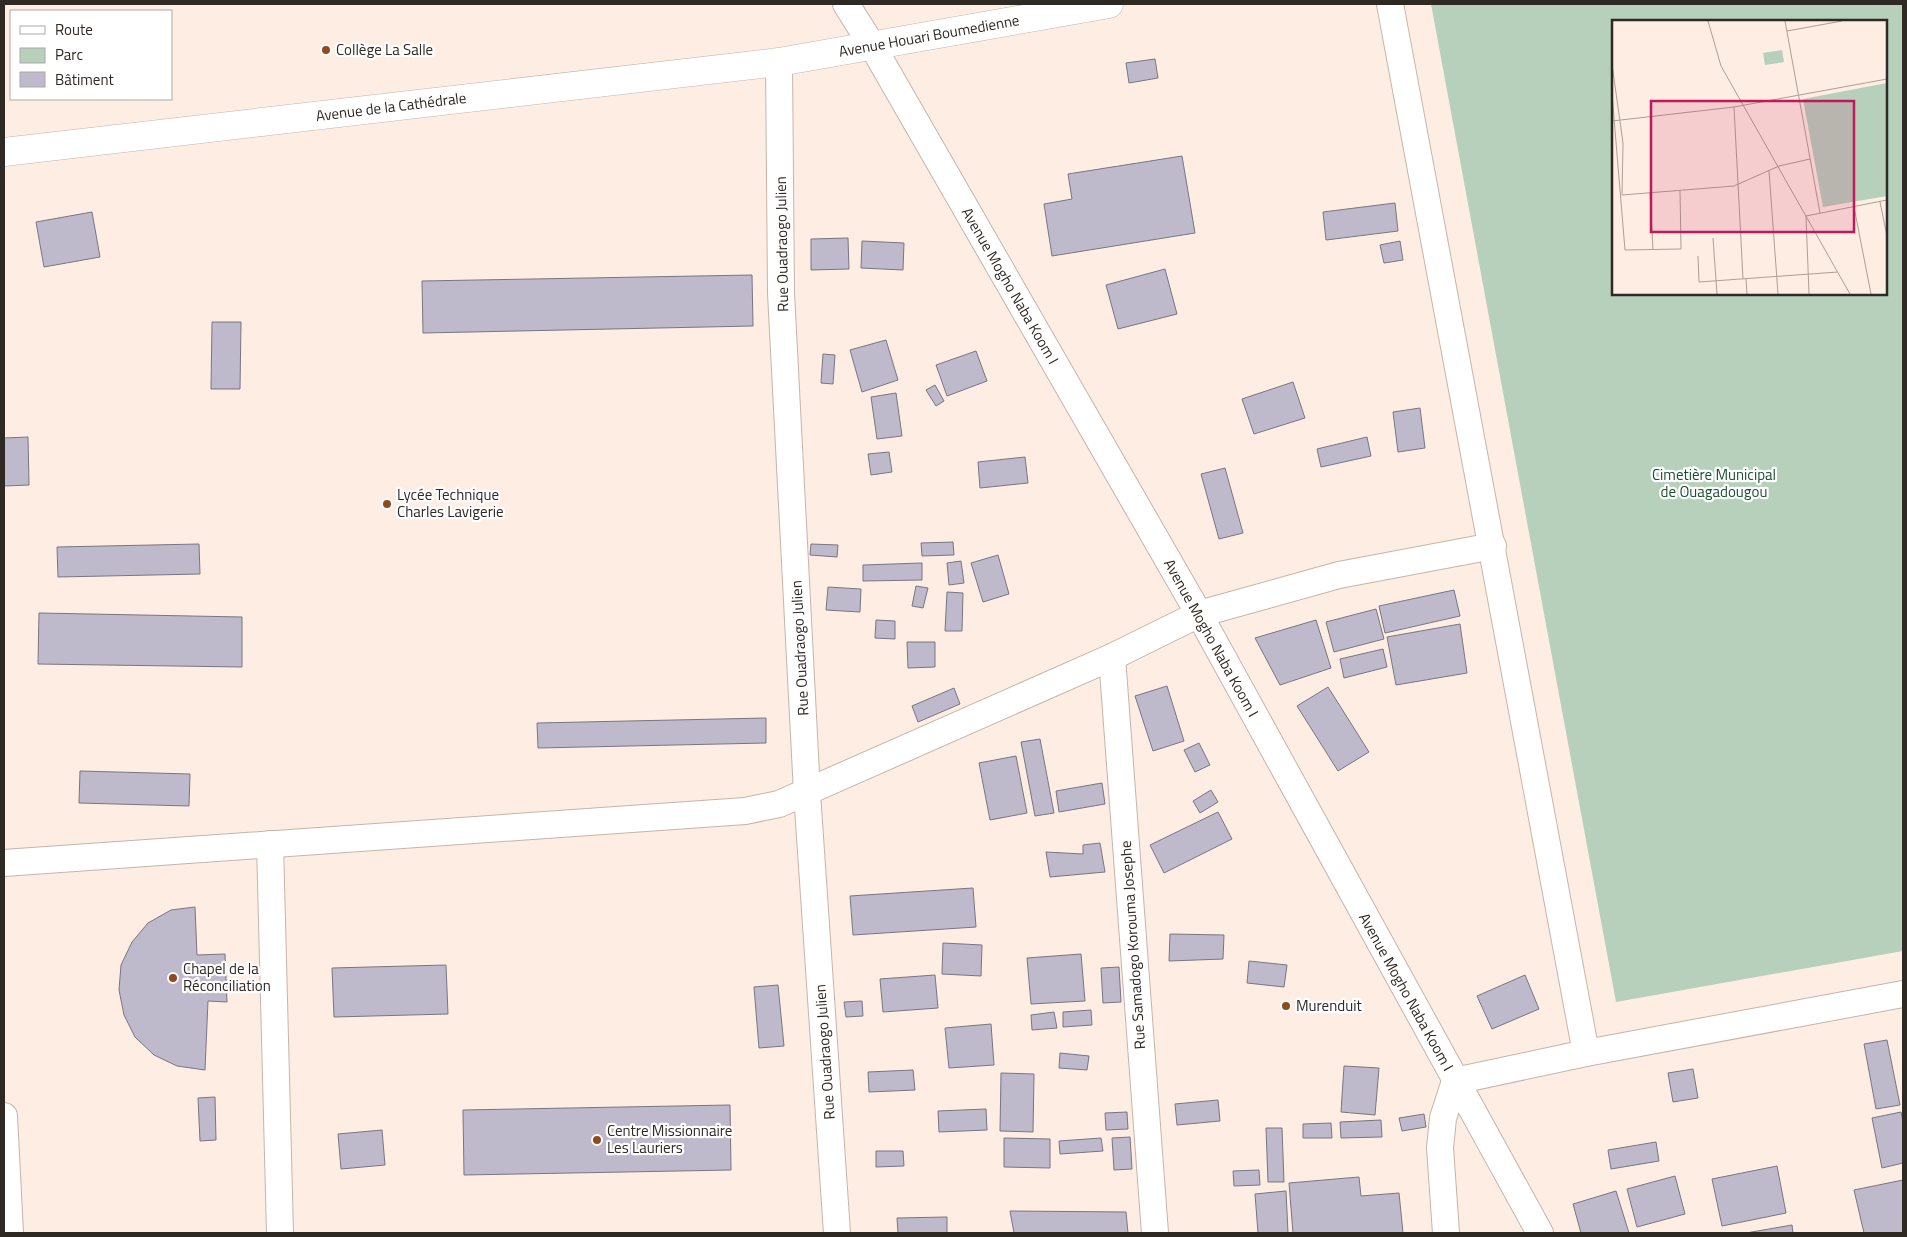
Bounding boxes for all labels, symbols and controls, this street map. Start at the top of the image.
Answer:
street label: Avenue Houari Boumedienne [837,8,1021,63]
legend [10,10,172,100]
text: Route [55,18,93,41]
inset map [1612,20,1887,295]
place label: Collège La Salle [336,38,433,61]
text: Parc [55,43,83,66]
marker: Collège La Salle [320,44,332,56]
text: Bâtiment [55,68,114,91]
street label: Avenue de la Cathédrale [314,86,468,127]
street label: Rue Ouadraogo Julien [769,176,794,312]
street label: Avenue Mogho Naba Koom I [956,203,1065,368]
park label: Cimetière Municipal de Ouagadougou [1652,463,1776,503]
place label: Lycée Technique Charles Lavigerie [397,483,504,523]
marker: Lycée Technique Charles Lavigerie [381,498,393,510]
street label: Avenue Mogho Naba Koom I [1158,554,1265,721]
street label: Rue Ouadraogo Julien [784,580,815,716]
street label: Rue Samadogo Korouma Josephe [1114,840,1151,1050]
street label: Avenue Mogho Naba Koom I [1353,908,1460,1075]
place label: Chapel de la Réconciliation [183,957,271,997]
marker: Chapel de la Réconciliation [167,972,179,984]
street label: Rue Ouadraogo Julien [808,984,841,1120]
place label: Murenduit [1296,994,1362,1017]
marker: Murenduit [1280,1000,1292,1012]
place label: Centre Missionnaire Les Lauriers [607,1119,732,1159]
marker: Centre Missionnaire Les Lauriers [591,1134,603,1146]

